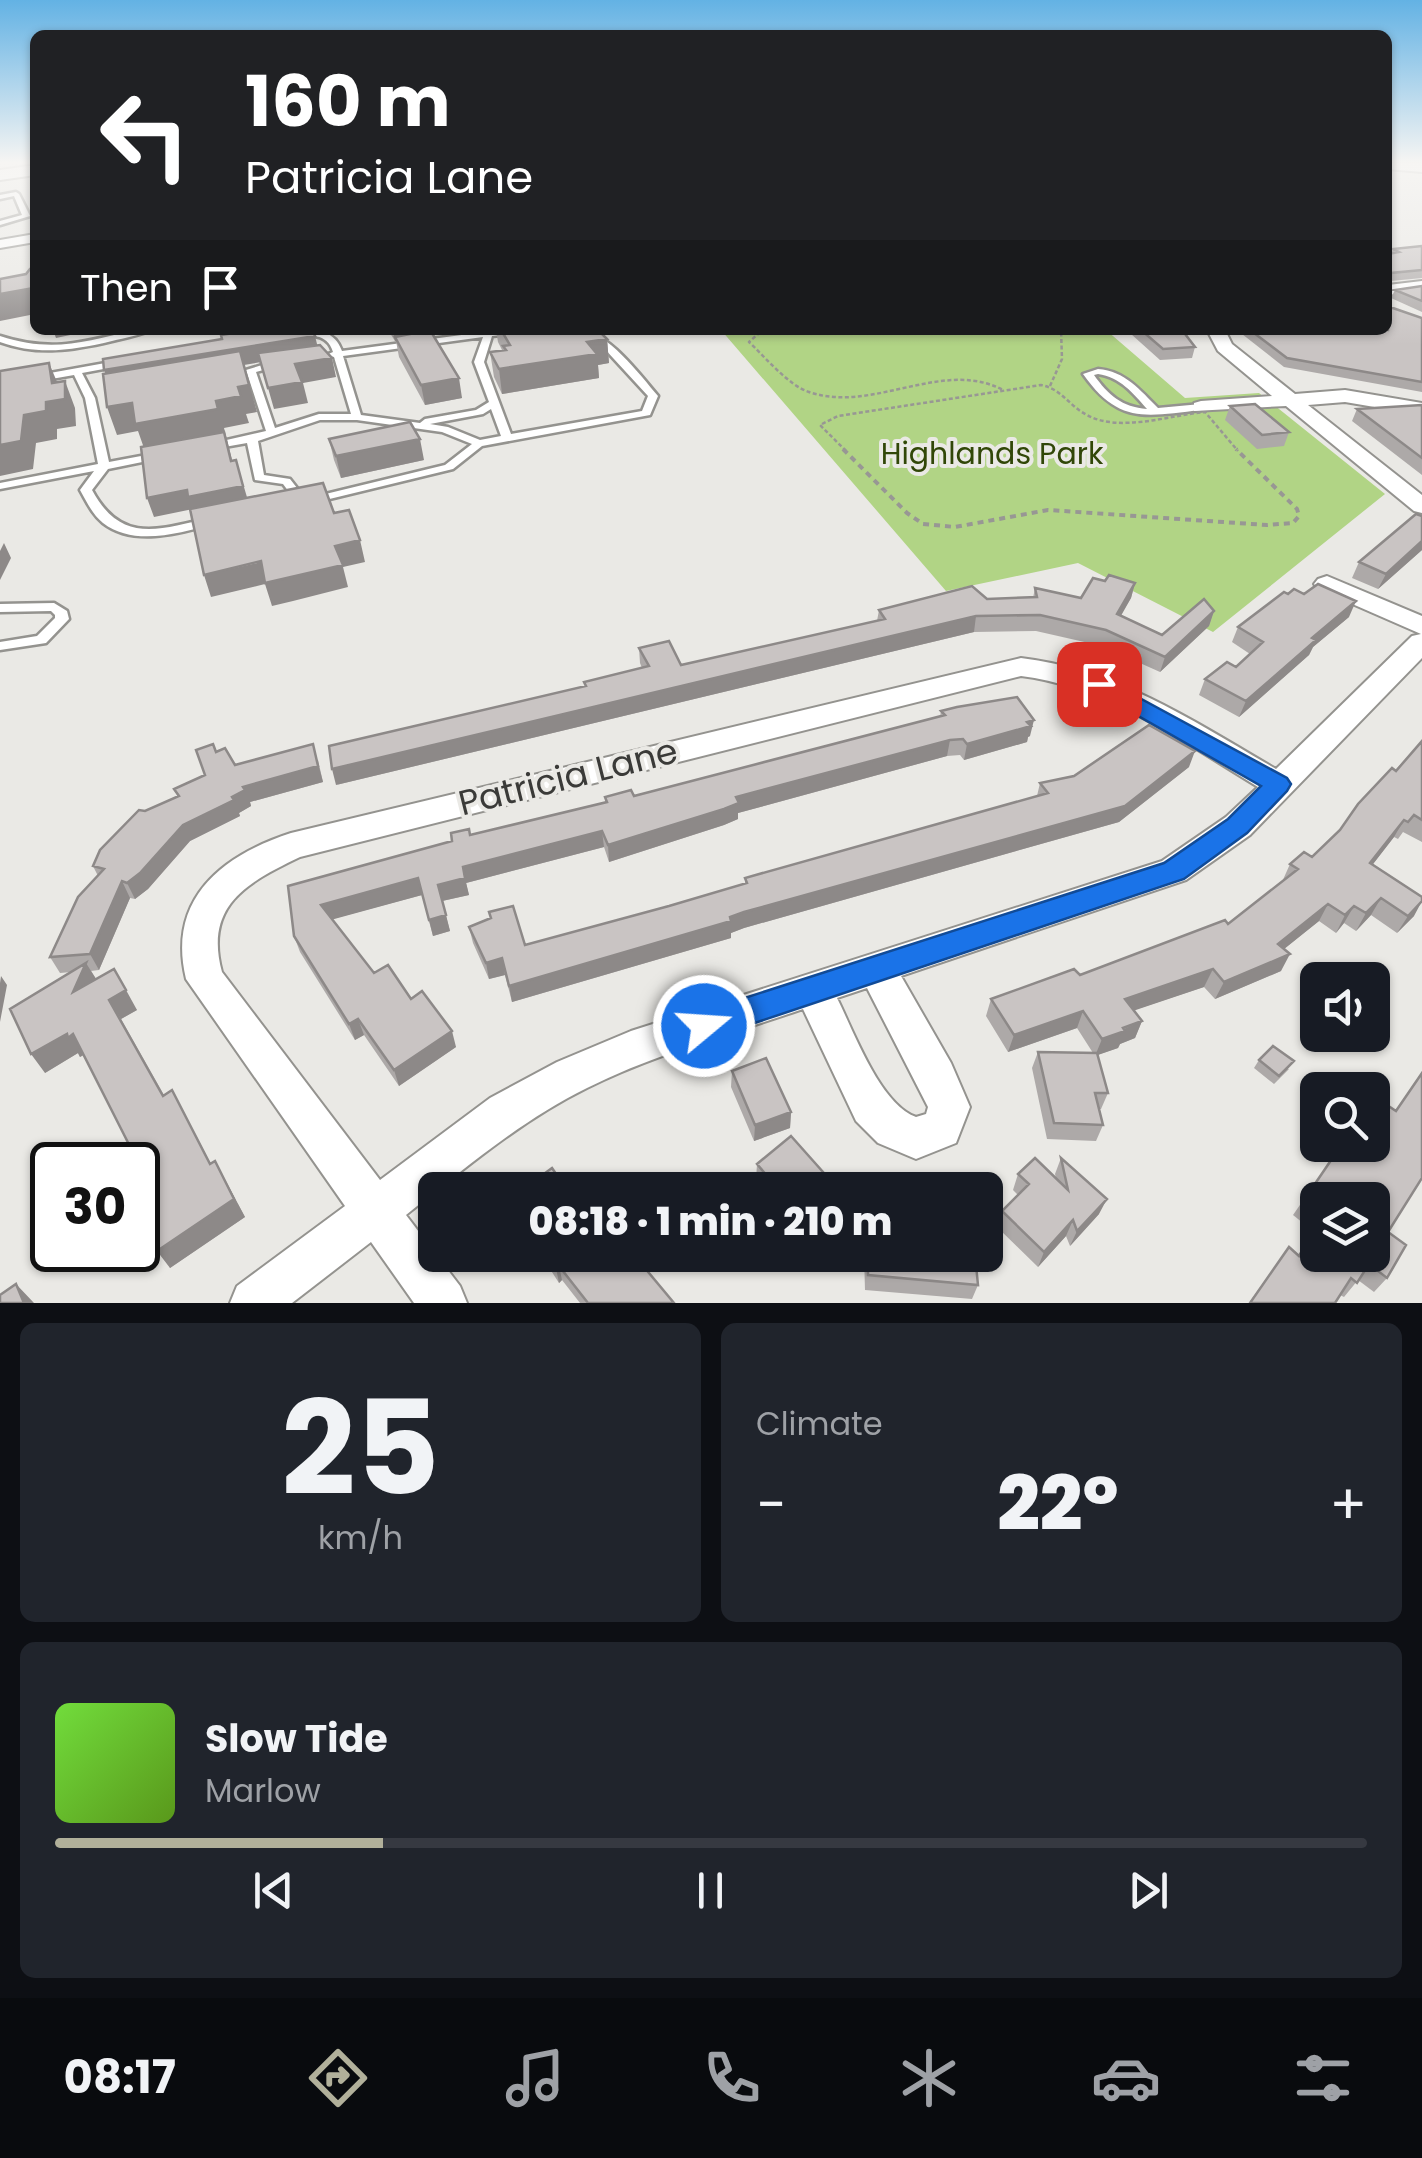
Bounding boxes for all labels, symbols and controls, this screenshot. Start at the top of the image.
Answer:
text: 160 m [245,52,451,151]
icon: left [80,70,210,200]
text: Patricia Lane [245,146,533,209]
icon: arrive [193,260,248,315]
text: Then [80,261,173,314]
park label: Highlands Park [881,432,1104,475]
pin [1057,642,1142,727]
icon: arrive [1072,657,1127,712]
street label: Patricia Lane [453,726,683,827]
map controls [1300,962,1390,1272]
button: sound [1300,962,1390,1052]
position arrow [652,974,756,1078]
button: search [1300,1072,1390,1162]
speed limit sign: 30 [30,1142,160,1272]
button: layers [1300,1182,1390,1272]
text: 08:18 · 1 min · 210 m [529,1195,892,1248]
text: 25 [281,1357,440,1540]
text: Climate [756,1401,883,1446]
text: 22° [997,1451,1119,1556]
text: − [756,1466,786,1543]
text: + [1329,1466,1367,1543]
text: km/h [318,1515,403,1560]
text: Slow Tide [205,1712,388,1765]
text: Marlow [205,1768,321,1813]
icon: previous [246,1863,301,1918]
icon: pause [683,1863,738,1918]
icon: next [1121,1863,1176,1918]
icon: directions [303,2043,373,2113]
icon: music [500,2043,570,2113]
icon: phone [697,2043,767,2113]
icon: climate [894,2043,964,2113]
icon: car [1091,2043,1161,2113]
icon: filters [1288,2043,1358,2113]
text: 08:17 [64,2046,176,2109]

